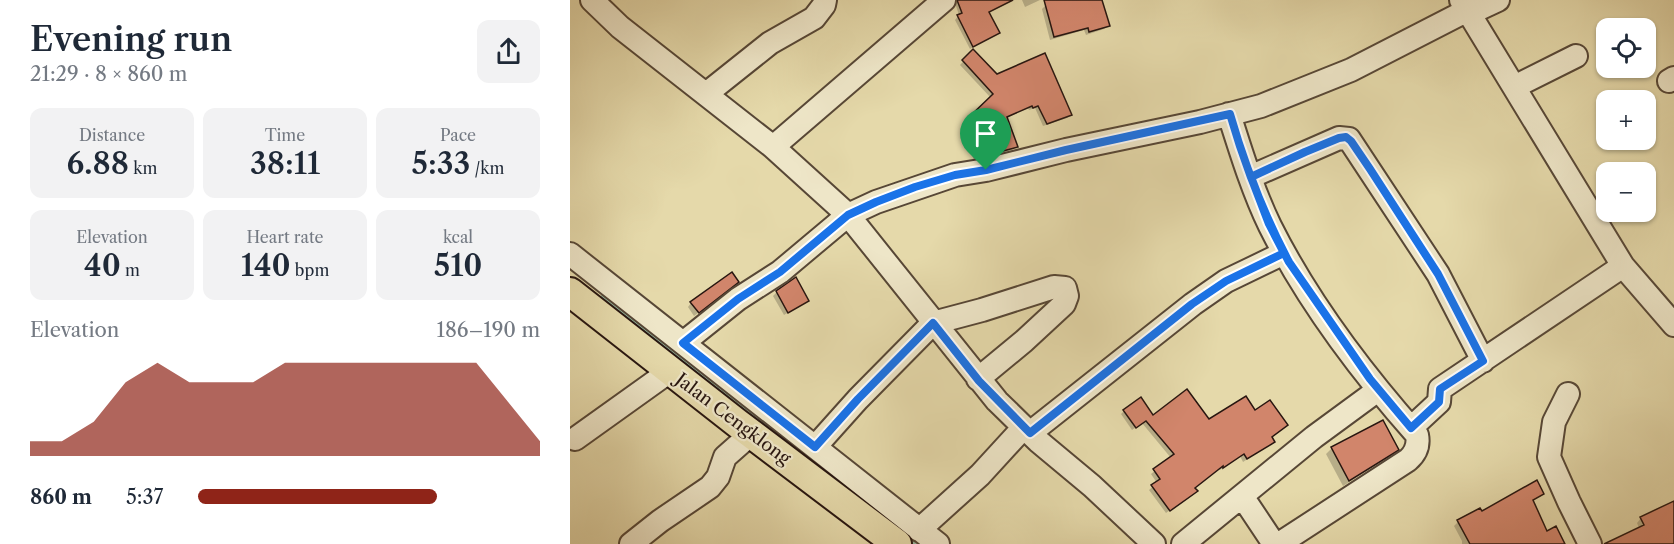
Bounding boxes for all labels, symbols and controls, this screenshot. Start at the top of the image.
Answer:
map controls [1596,18,1656,222]
button: locate [1596,18,1656,78]
text: Evening run [30,19,232,60]
button: share [477,20,540,83]
text: 21:29 · 8 × 860 m [30,62,187,86]
button: + [1596,90,1656,150]
pin [960,108,1011,170]
icon: arrive [969,117,1002,150]
text: Distance [79,125,145,145]
text: Time [265,125,305,145]
text: Pace [440,125,476,145]
text: 6.88 [67,145,129,182]
text: 38:11 [250,145,320,182]
text: 5:33 [411,145,470,182]
text: km [129,158,157,178]
text: /km [470,158,505,178]
button: − [1596,162,1656,222]
text: Elevation [76,227,148,247]
text: Heart rate [246,227,324,247]
text: kcal [443,227,473,247]
text: 40 [84,247,121,284]
text: 140 [241,247,291,284]
text: 510 [434,247,482,284]
text: m [121,260,140,280]
text: bpm [291,260,329,280]
text: Elevation [30,318,119,342]
text: 186–190 m [437,318,540,342]
street label: Jalan Cengklong [669,367,795,470]
text: 860 m [30,485,92,509]
text: 5:37 [126,485,163,509]

